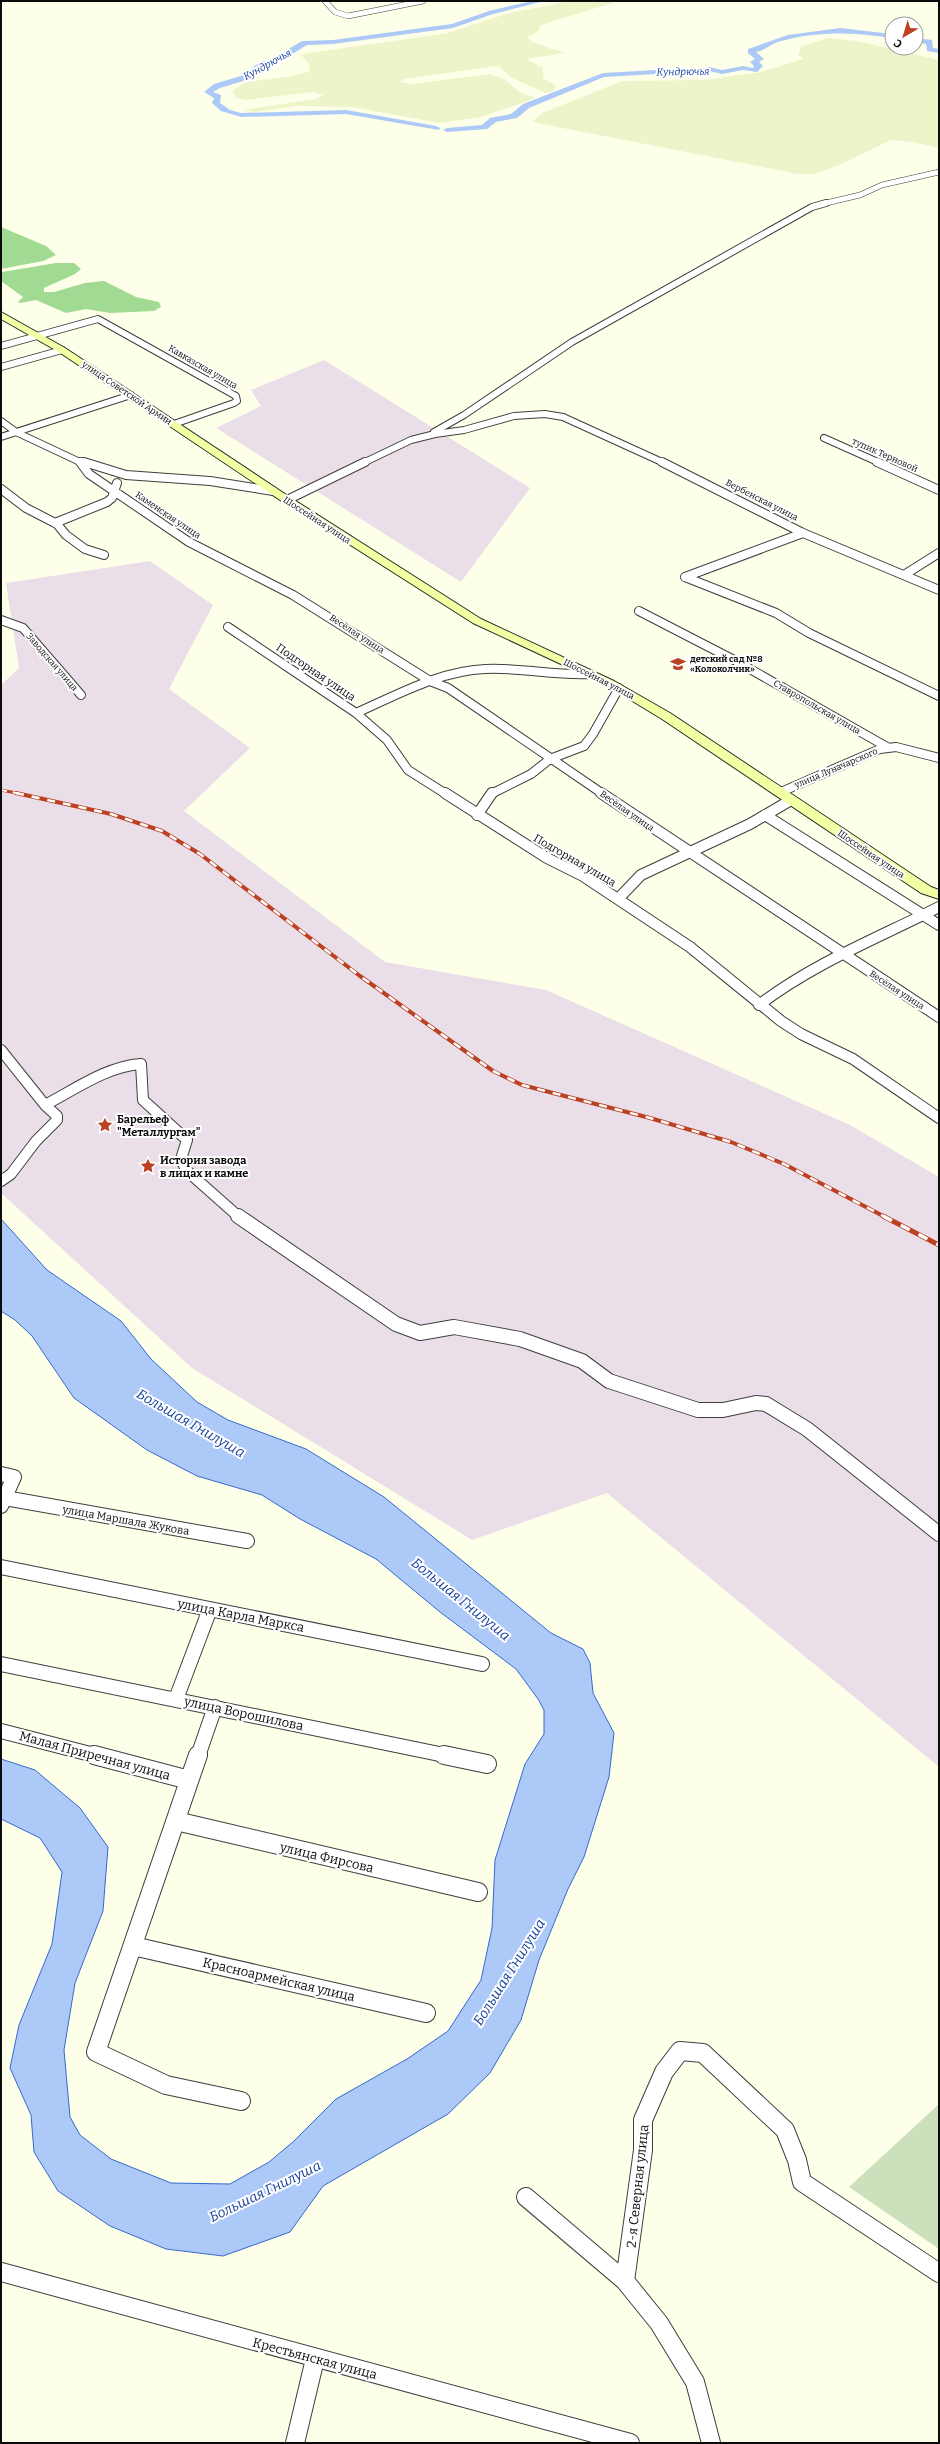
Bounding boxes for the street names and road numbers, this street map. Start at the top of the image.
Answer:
street label: Кавказская улица [167,343,239,391]
street label: улица Советской Армии [79,359,174,427]
street label: тупик Терновой [851,436,919,474]
street label: Вербенская улица [724,477,800,523]
street label: Каменская улица [134,490,202,541]
street label: Шоссейная улица [281,495,353,546]
street label: Весёлая улица [328,613,386,655]
street label: Заводская улица [24,631,80,693]
street label: Подгорная улица [273,641,358,704]
street label: Шоссейная улица [562,657,636,701]
street label: Ставропольская улица [772,678,862,736]
street label: улица Луначарского [792,746,879,790]
street label: Весёлая улица [598,789,656,833]
street label: Шоссейная улица [836,828,906,880]
street label: Подгорная улица [531,832,618,889]
street label: Весёлая улица [868,969,926,1011]
street label: улица Маршала Жукова [60,1503,190,1538]
street label: улица Карла Маркса [175,1596,305,1635]
street label: улица Ворошилова [182,1693,305,1733]
street label: Малая Приречная улица [18,1728,172,1783]
street label: улица Фирсова [278,1839,375,1876]
street label: Красноармейская улица [201,1955,356,2004]
street label: 2-я Северная улица [624,2124,651,2248]
street label: Крестьянская улица [251,2335,379,2382]

